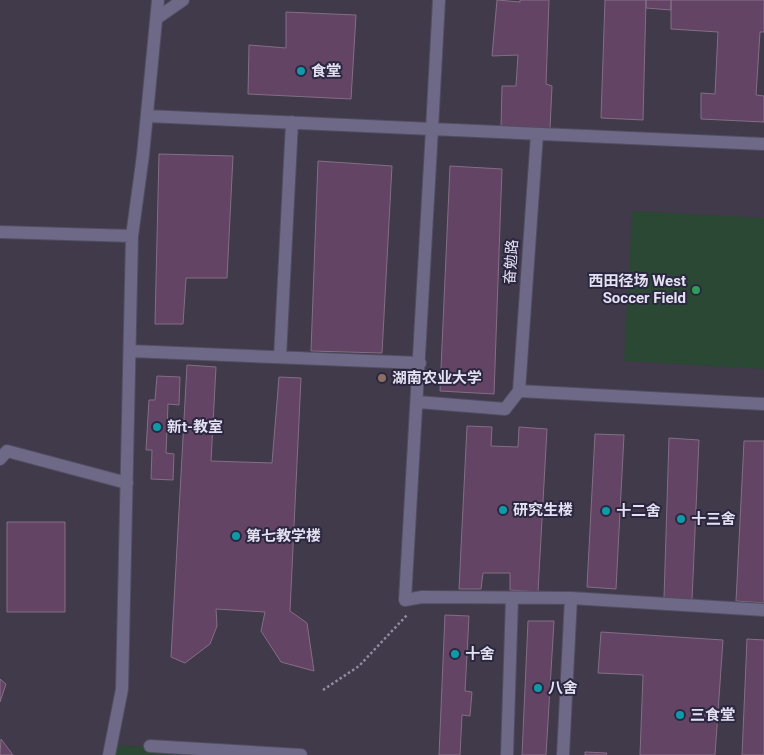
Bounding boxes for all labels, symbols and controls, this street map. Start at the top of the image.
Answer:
place label: 食堂 [311,62,341,80]
marker: 食堂 [295,65,307,77]
street label: 奋勉路 [500,239,522,285]
place label: 西田径场 West Soccer Field [588,272,686,307]
marker: 西田径场 West Soccer Field [690,284,702,296]
place label: 湖南农业大学 [392,369,482,387]
marker: 湖南农业大学 [376,372,388,384]
place label: 新t-教室 [167,418,223,436]
marker: 新t-教室 [151,421,163,433]
place label: 研究生楼 [513,501,573,519]
place label: 十二舍 [616,502,661,520]
marker: 研究生楼 [497,504,509,516]
marker: 十二舍 [600,505,612,517]
place label: 十三舍 [691,510,736,528]
marker: 十三舍 [675,513,687,525]
place label: 第七教学楼 [246,527,321,545]
marker: 第七教学楼 [230,530,242,542]
place label: 十舍 [465,645,495,663]
marker: 十舍 [449,648,461,660]
place label: 八舍 [548,679,578,697]
marker: 八舍 [532,682,544,694]
place label: 三食堂 [690,706,735,724]
marker: 三食堂 [674,709,686,721]

